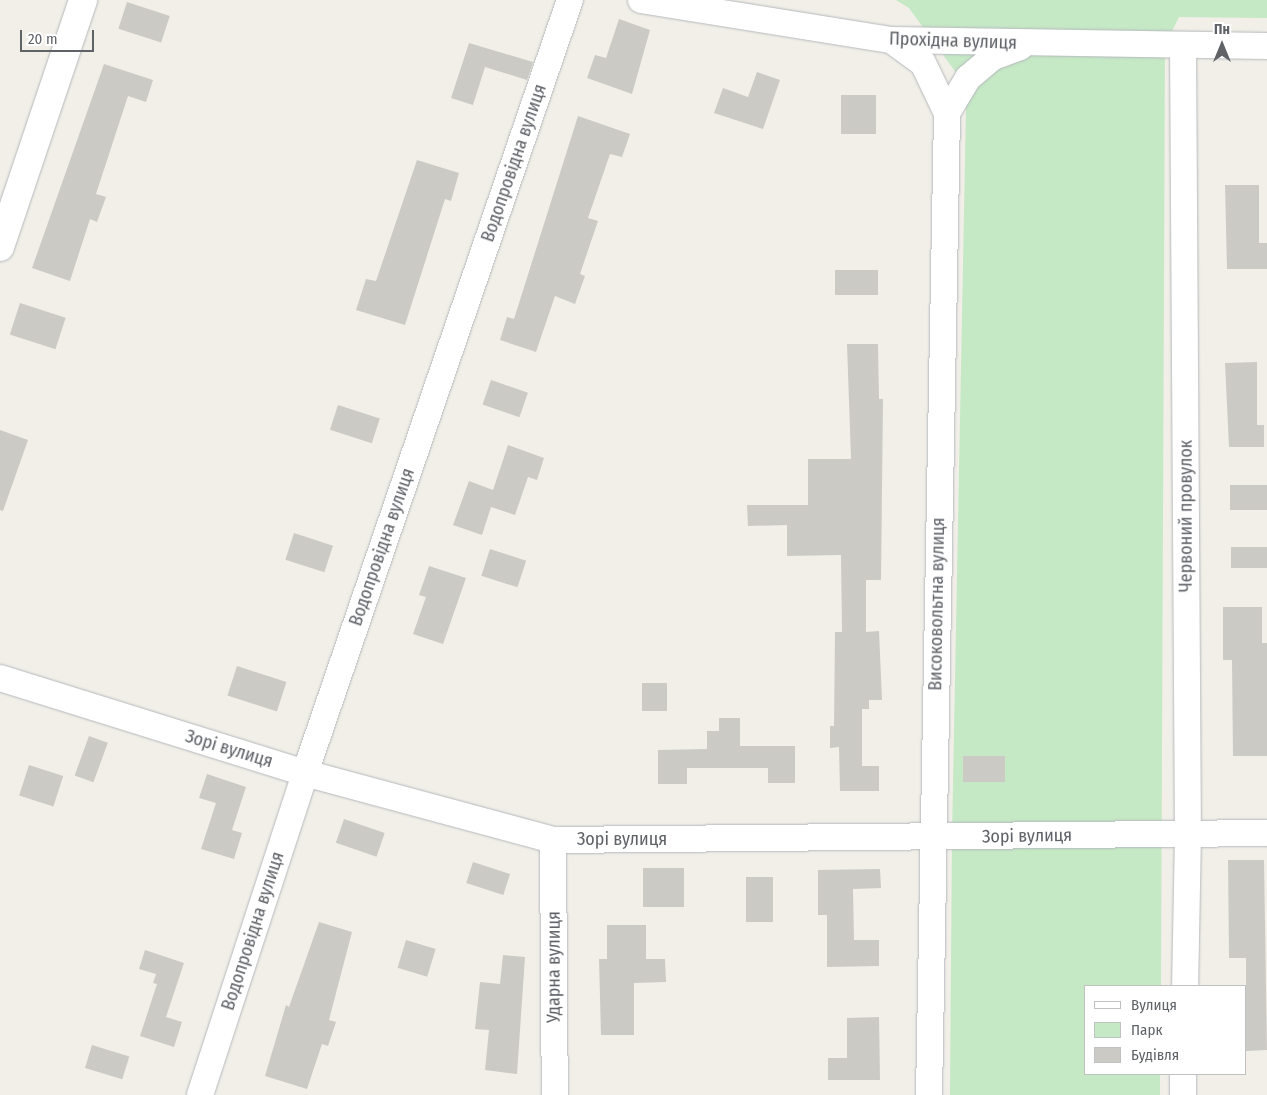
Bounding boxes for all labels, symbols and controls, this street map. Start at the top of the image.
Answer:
scale bar [22,20,96,52]
north arrow [1197,20,1247,70]
text: Пн [1214,21,1230,38]
street label: Прохідна вулиця [889,28,1017,54]
text: 20 m [28,30,58,48]
street label: Водопровідна вулиця [477,81,551,245]
street label: Червоний провулок [1175,440,1197,592]
street label: Водопровідна вулиця [345,465,419,629]
street label: Високовольтна вулиця [925,517,949,691]
street label: Зорі вулиця [183,725,275,773]
street label: Зорі вулиця [982,824,1072,848]
street label: Зорі вулиця [577,828,667,850]
street label: Водопровідна вулиця [217,849,289,1013]
street label: Ударна вулиця [543,911,565,1023]
legend [1084,985,1247,1075]
text: Вулиця [1131,996,1177,1014]
text: Парк [1131,1021,1162,1039]
text: Будівля [1131,1046,1179,1064]

